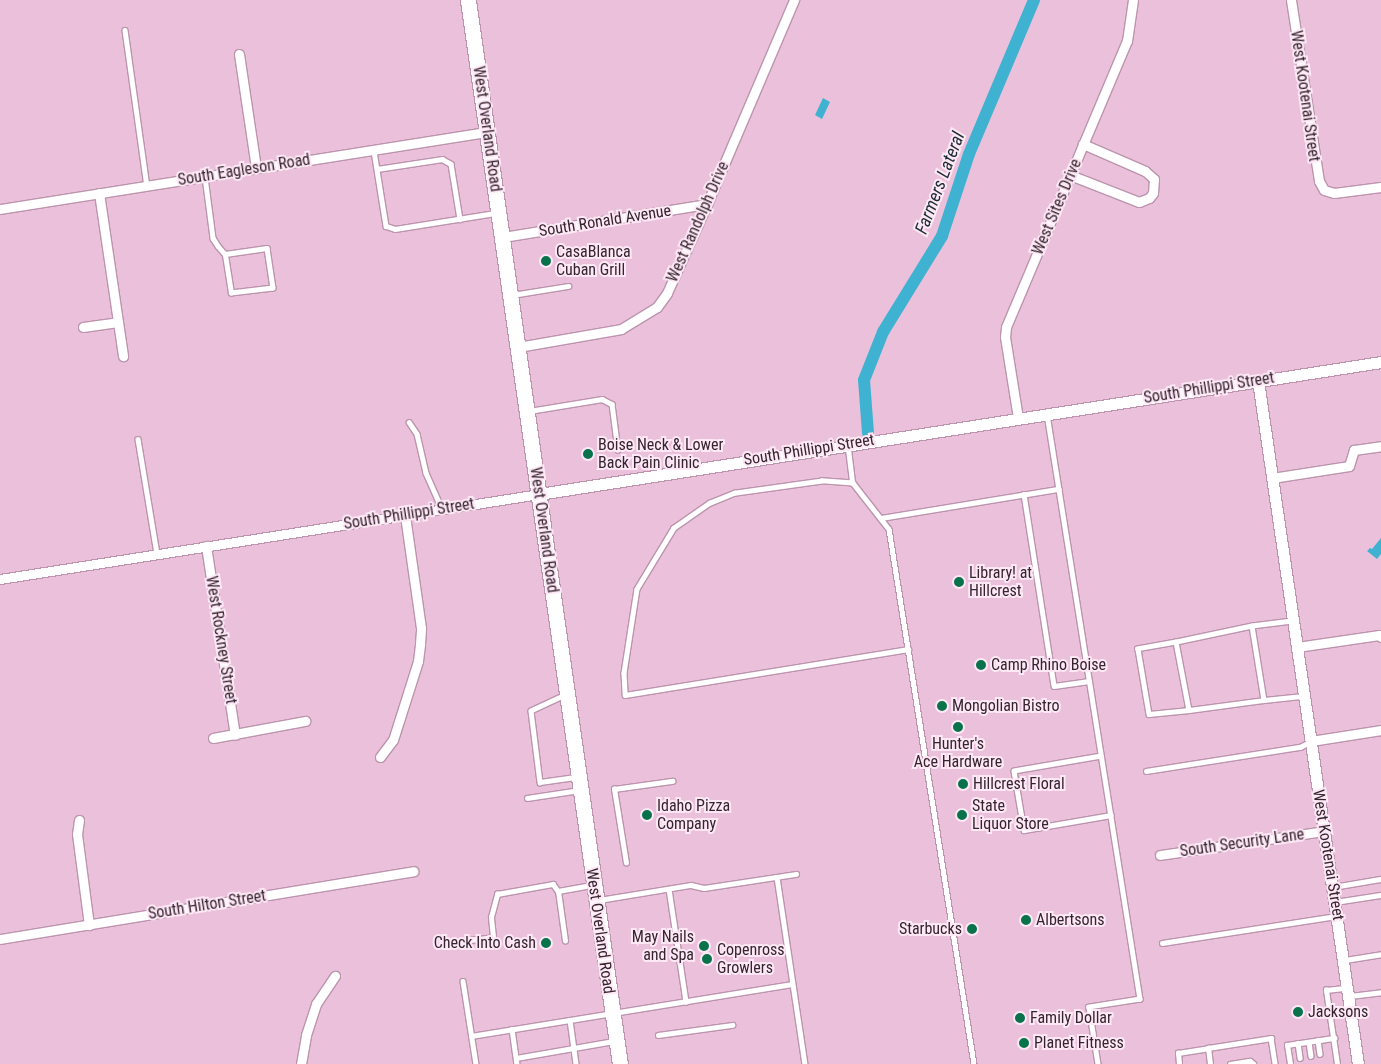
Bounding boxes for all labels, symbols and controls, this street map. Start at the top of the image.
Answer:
street label: West Kootenai Street [1286,29,1324,163]
street label: West Overland Road [469,65,505,193]
water label: Farmers Lateral [911,129,969,237]
street label: South Eagleson Road [176,150,312,190]
street label: West Sites Drive [1028,156,1086,258]
street label: West Randolph Drive [663,159,733,285]
street label: South Ronald Avenue [538,201,672,241]
place label: CasaBlanca Cuban Grill [556,242,631,280]
marker: CasaBlanca Cuban Grill [540,255,552,267]
street label: South Phillippi Street [1142,368,1276,408]
street label: South Phillippi Street [742,430,876,470]
place label: Boise Neck & Lower Back Pain Clinic [598,435,723,473]
marker: Boise Neck & Lower Back Pain Clinic [582,448,594,460]
street label: West Overland Road [526,466,562,594]
street label: South Phillippi Street [342,494,476,534]
place label: Library! at Hillcrest [969,563,1032,601]
street label: West Rockney Street [201,575,241,705]
marker: Library! at Hillcrest [953,576,965,588]
place label: Camp Rhino Boise [991,655,1106,675]
marker: Camp Rhino Boise [975,659,987,671]
place label: Mongolian Bistro [952,696,1059,716]
marker: Mongolian Bistro [936,700,948,712]
marker: Hunter's Ace Hardware [952,721,964,733]
place label: Hunter's Ace Hardware [914,734,1002,772]
place label: Hillcrest Floral [973,774,1065,794]
marker: Hillcrest Floral [957,778,969,790]
street label: West Kootenai Street [1308,788,1348,922]
place label: Idaho Pizza Company [657,796,730,834]
place label: State Liquor Store [972,796,1049,834]
marker: Idaho Pizza Company [641,809,653,821]
marker: State Liquor Store [956,809,968,821]
street label: South Security Lane [1179,825,1305,861]
street label: West Overland Road [582,867,618,995]
street label: South Hilton Street [147,886,267,924]
place label: Albertsons [1036,910,1105,930]
marker: Albertsons [1020,914,1032,926]
place label: Starbucks [899,919,962,939]
marker: Starbucks [966,923,978,935]
place label: May Nails and Spa [632,927,694,965]
place label: Check Into Cash [434,933,536,953]
marker: Check Into Cash [540,937,552,949]
marker: May Nails and Spa [698,940,710,952]
place label: Copenross Growlers [717,940,785,978]
marker: Copenross Growlers [701,953,713,965]
place label: Jacksons [1308,1002,1368,1022]
marker: Jacksons [1292,1006,1304,1018]
place label: Family Dollar [1030,1008,1112,1028]
marker: Family Dollar [1014,1012,1026,1024]
place label: Planet Fitness [1034,1033,1124,1053]
marker: Planet Fitness [1018,1037,1030,1049]

